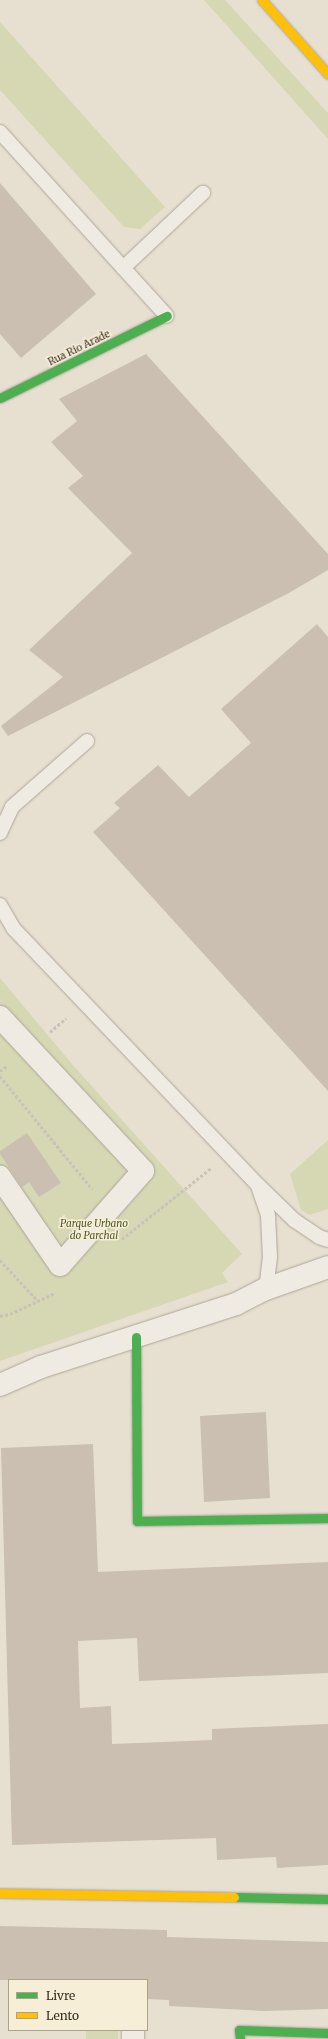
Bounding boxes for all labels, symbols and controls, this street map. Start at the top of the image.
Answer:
street label: Rua Rio Arade [46,328,112,368]
park label: Parque Urbano do Parchal [60,1217,128,1240]
legend [8,1979,148,2031]
text: Livre [46,1988,75,2003]
text: Lento [46,2008,79,2023]

